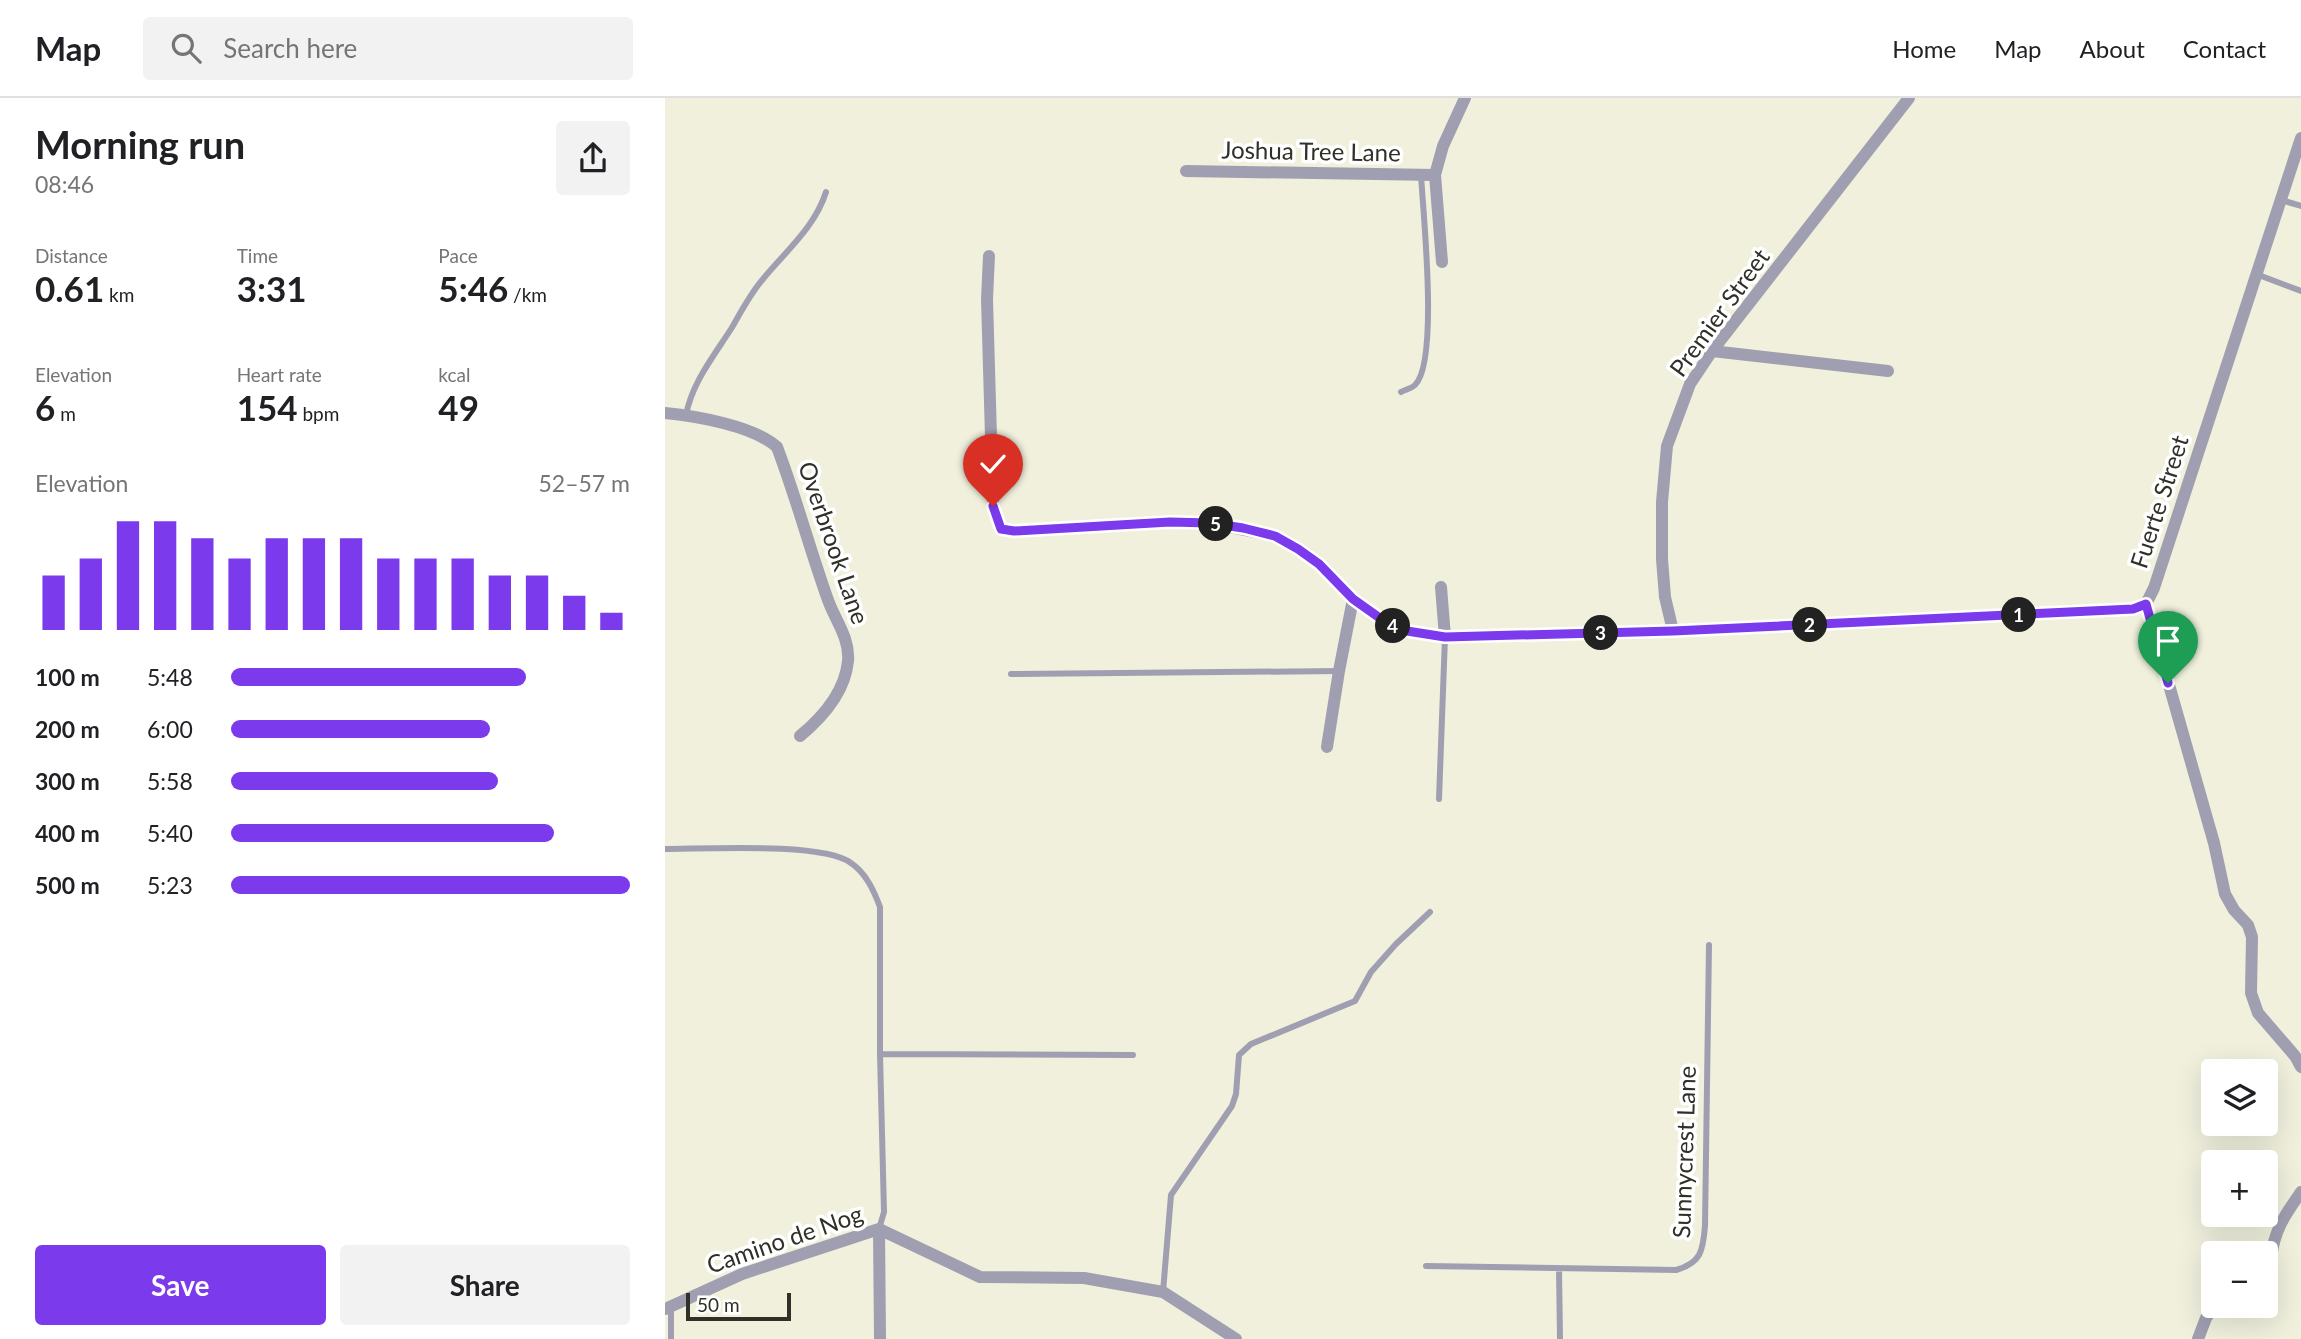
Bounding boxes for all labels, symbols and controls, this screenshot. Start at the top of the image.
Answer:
search box [143,17,633,80]
text: Map [35,28,101,68]
icon: search [167,29,205,67]
text: Search here [223,32,357,64]
text: Home [1892,34,1956,63]
text: Map [1994,34,2042,63]
text: About [2080,34,2145,63]
text: Contact [2183,34,2266,63]
text: Morning run [35,121,245,167]
button: share [556,121,630,195]
street label: Joshua Tree Lane [1221,134,1401,167]
text: 08:46 [35,170,94,198]
street label: Premier Street [1663,242,1775,382]
text: Distance [35,244,108,267]
text: Time [237,244,278,267]
text: Pace [438,244,478,267]
text: 0.61 [35,267,104,309]
text: 3:31 [237,267,307,309]
text: 5:46 [438,267,508,309]
text: km [104,283,134,306]
text: /km [508,283,547,306]
text: Elevation [35,363,112,386]
text: Heart rate [237,363,322,386]
text: kcal [438,363,470,386]
text: 6 [35,386,55,428]
text: 154 [237,386,298,428]
text: 49 [438,386,479,428]
text: m [55,402,76,425]
text: bpm [298,402,339,425]
street label: Fuerte Street [2123,431,2194,572]
pin [963,434,1023,506]
icon: check [974,445,1012,483]
street label: Overbrook Lane [793,457,876,628]
text: Elevation [35,469,128,497]
text: 52–57 m [538,469,630,497]
pin: 5 [1199,506,1233,542]
text: 5 [1210,512,1221,535]
pin: 1 [2001,598,2037,632]
text: 1 [2013,603,2024,626]
pin: 4 [1375,608,1411,644]
pin: 2 [1793,608,1827,642]
pin [2138,611,2198,683]
text: 2 [1804,613,1815,636]
text: 4 [1387,614,1398,637]
pin: 3 [1583,616,1619,650]
text: 3 [1595,621,1606,644]
icon: arrive [2149,622,2187,660]
text: 100 m [35,663,100,691]
text: 5:48 [147,663,193,691]
text: 200 m [35,715,100,743]
text: 6:00 [147,715,193,743]
text: 300 m [35,767,100,795]
text: 5:58 [147,767,193,795]
text: 400 m [35,819,100,847]
text: 5:40 [147,819,193,847]
text: 500 m [35,871,100,899]
text: 5:23 [147,871,193,899]
map controls [2201,1059,2278,1318]
button: layers [2201,1059,2278,1136]
street label: Sunnycrest Lane [1666,1065,1701,1239]
button: + [2201,1150,2278,1227]
street label: Camino de Nog [703,1198,866,1279]
button: − [2201,1241,2278,1318]
button: Save [35,1245,326,1325]
button: Share [340,1245,630,1325]
scale bar [686,1290,791,1322]
text: 50 m [697,1293,740,1316]

